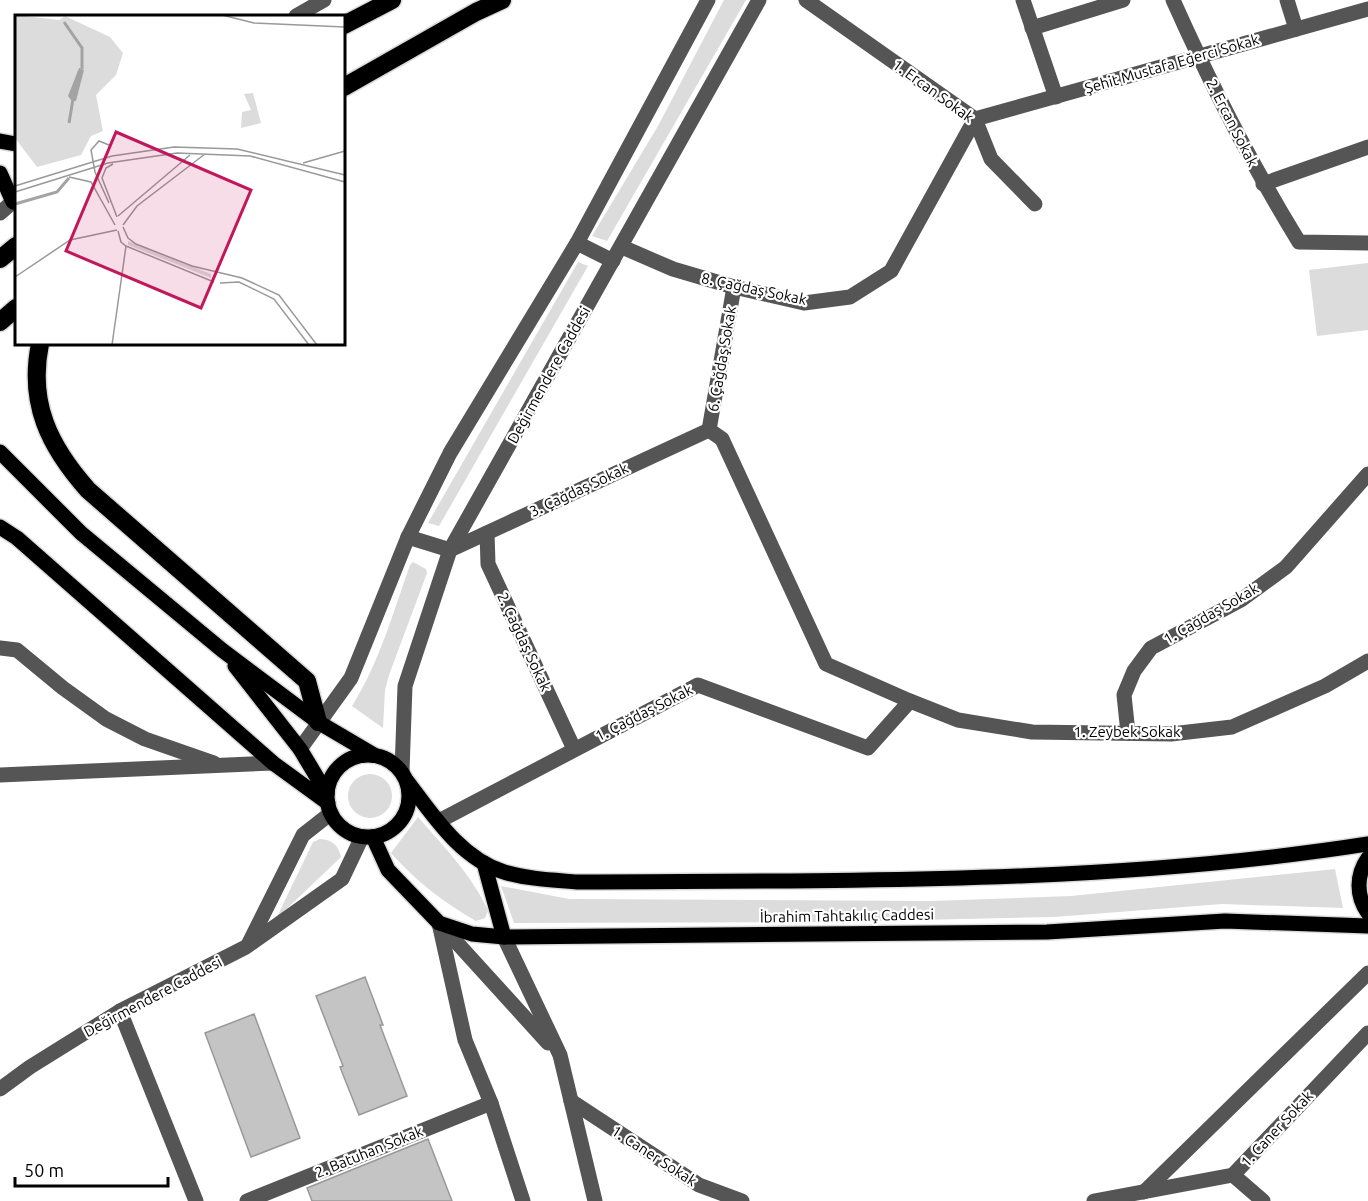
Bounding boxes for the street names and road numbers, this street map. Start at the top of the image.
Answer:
street label: Şehit Mustafa Eğerci Sokak [1083,30,1261,97]
street label: 1. Ercan Sokak [890,56,977,126]
street label: 2. Ercan Sokak [1203,76,1262,170]
street label: 8. Çağdaş Sokak [700,269,809,308]
street label: Değirmendere Caddesi [504,303,593,446]
street label: 6. Çağdaş Sokak [704,304,739,413]
street label: 3. Çağdaş Sokak [527,459,631,520]
street label: 1. Çağdaş Sokak [1160,579,1262,648]
street label: 2. Çağdaş Sokak [494,590,555,694]
street label: 1. Çağdaş Sokak [592,680,696,744]
street label: 1. Zeybek Sokak [1073,723,1181,740]
street label: İbrahim Tahtakılıç Caddesi [760,905,934,926]
street label: Değirmendere Caddesi [81,953,225,1040]
street label: 1. Caner Sokak [1237,1087,1317,1170]
street label: 2. Batuhan Sokak [312,1122,426,1181]
street label: 1. Caner Sokak [609,1122,700,1190]

